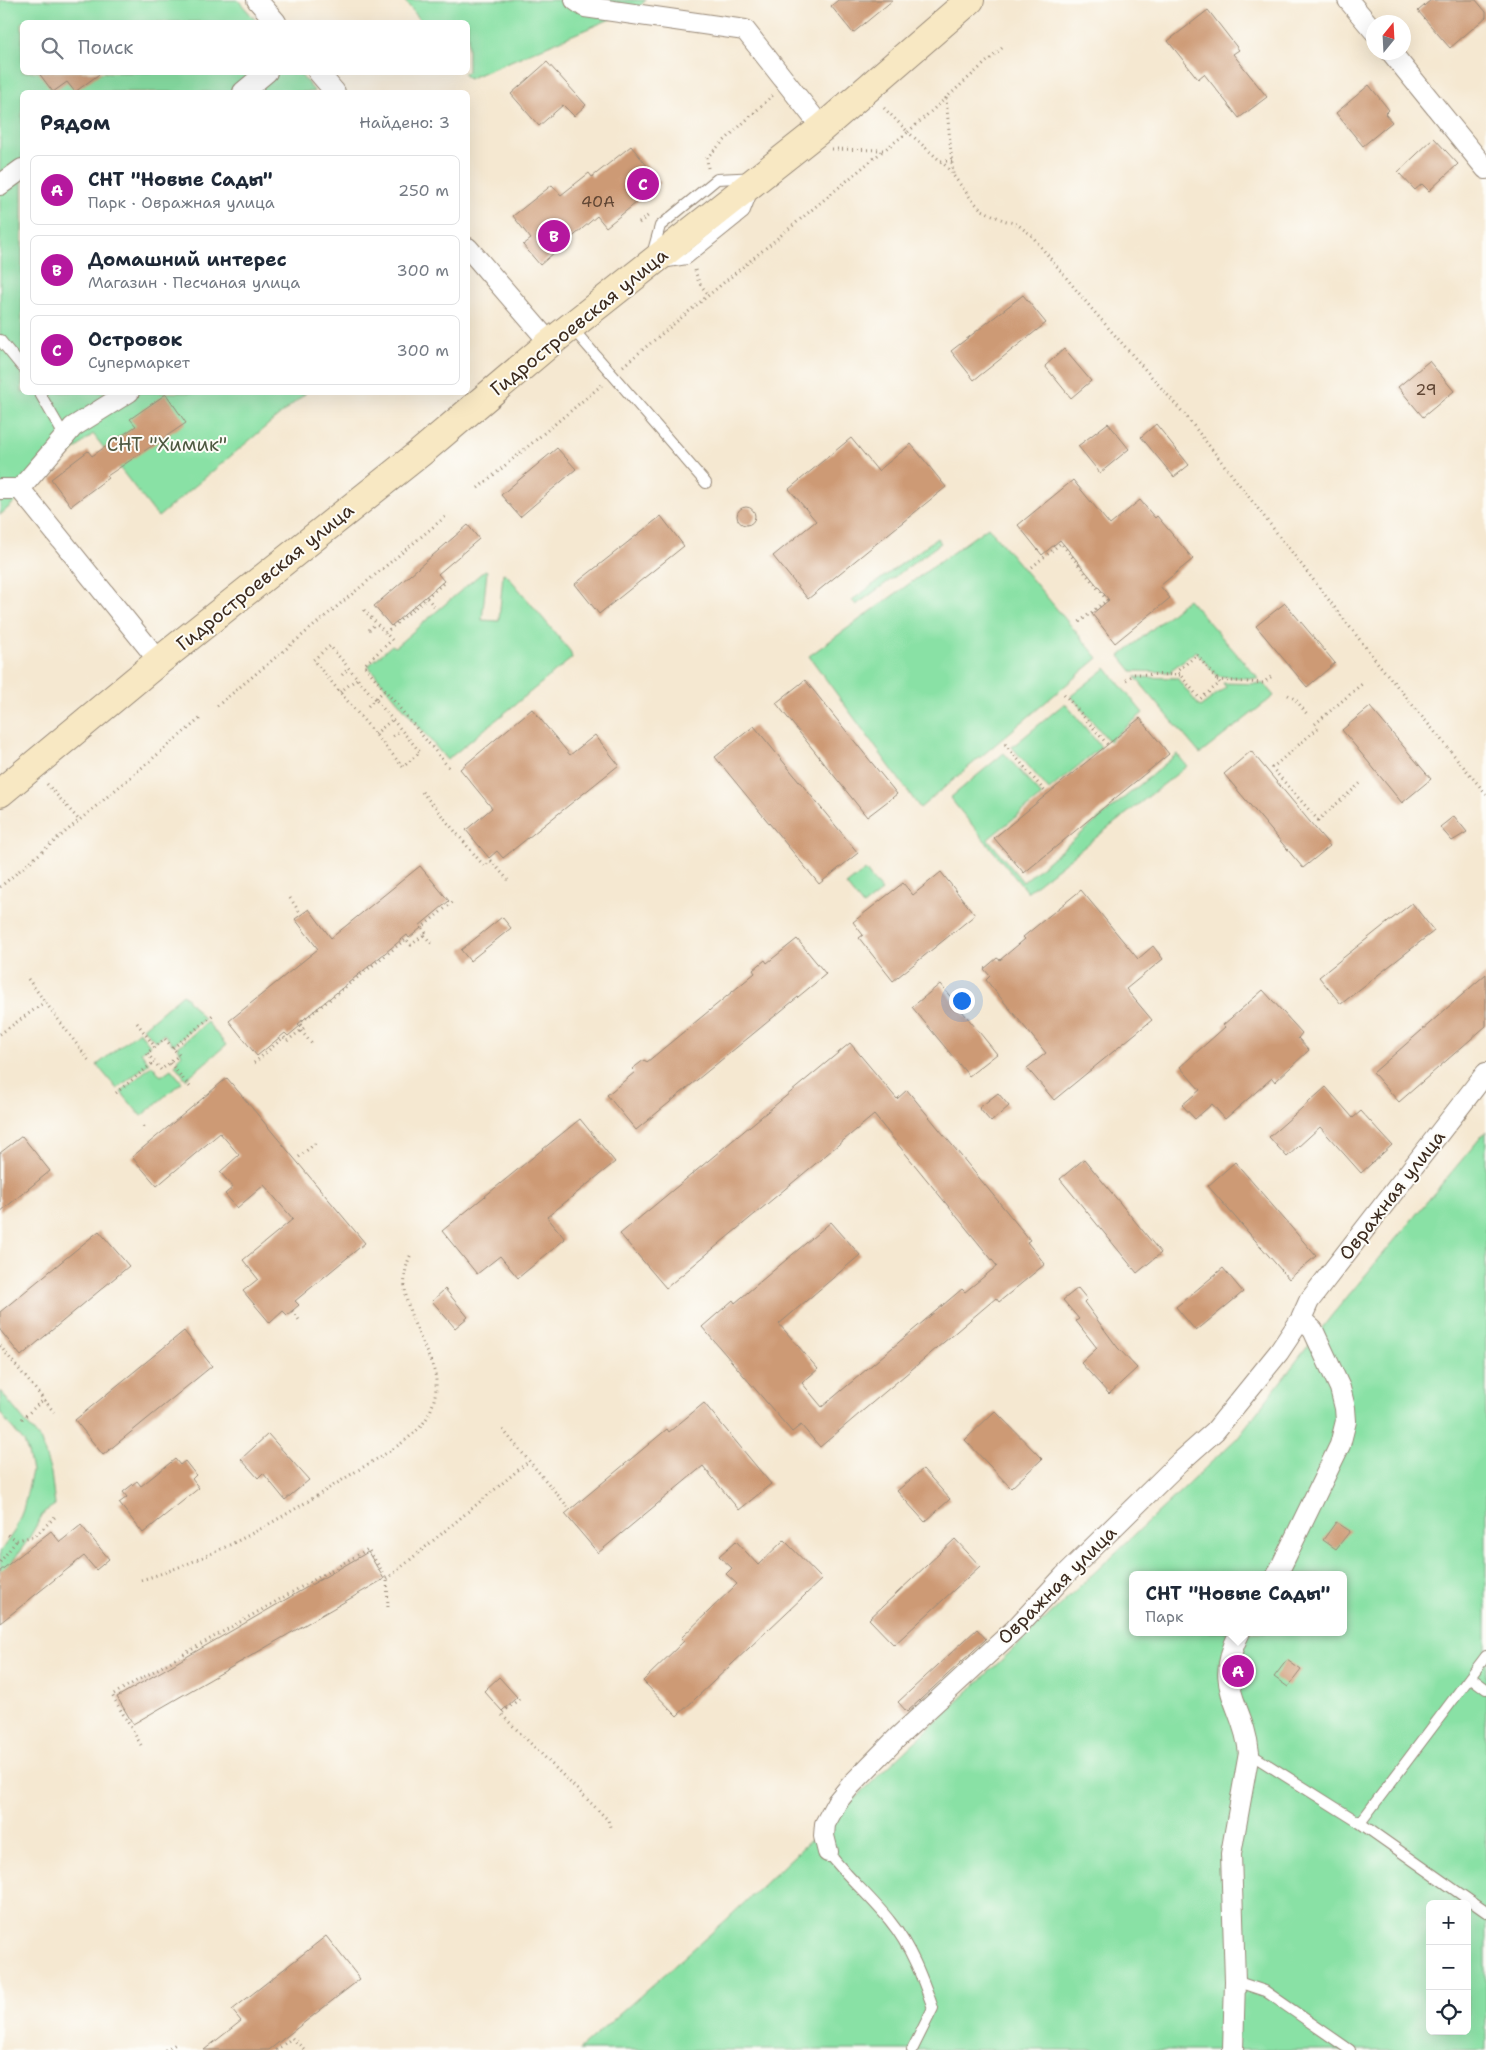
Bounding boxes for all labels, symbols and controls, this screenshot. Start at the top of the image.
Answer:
north arrow [1366,15,1411,60]
search box [20,20,470,75]
icon: search [38,34,66,62]
text: Поиск [78,35,133,60]
text: Рядом [40,109,110,137]
text: Найдено: 3 [359,112,450,133]
pin: C [627,165,659,203]
text: СНТ "Новые Сады" [88,167,273,192]
text: A [51,180,63,201]
text: 250 m [398,180,449,201]
house number: 40А [581,191,615,212]
text: Парк · Овражная улица [88,192,275,213]
pin: B [538,217,570,255]
street label: Гидростроевская улица [485,243,673,401]
text: Домашний интерес [88,247,287,272]
text: B [52,260,62,281]
text: 300 m [397,260,449,281]
text: Магазин · Песчаная улица [88,272,300,293]
text: Островок [88,327,183,352]
text: C [52,340,62,361]
text: 300 m [397,340,449,361]
text: Супермаркет [88,352,190,373]
house number: 29 [1415,379,1437,400]
park label: СНТ "Химик" [107,432,227,457]
street label: Гидростроевская улица [171,498,359,656]
your location [949,988,975,1014]
street label: Овражная улица [1333,1125,1451,1265]
street label: Овражная улица [992,1520,1122,1650]
popup [1129,1571,1347,1636]
text: СНТ "Новые Сады" [1146,1581,1330,1606]
text: Парк [1146,1606,1184,1627]
pin: A [1222,1652,1254,1690]
map controls [1426,1900,1471,2035]
button: + [1426,1900,1471,1945]
button: − [1426,1945,1471,1990]
button: locate [1426,1990,1471,2035]

